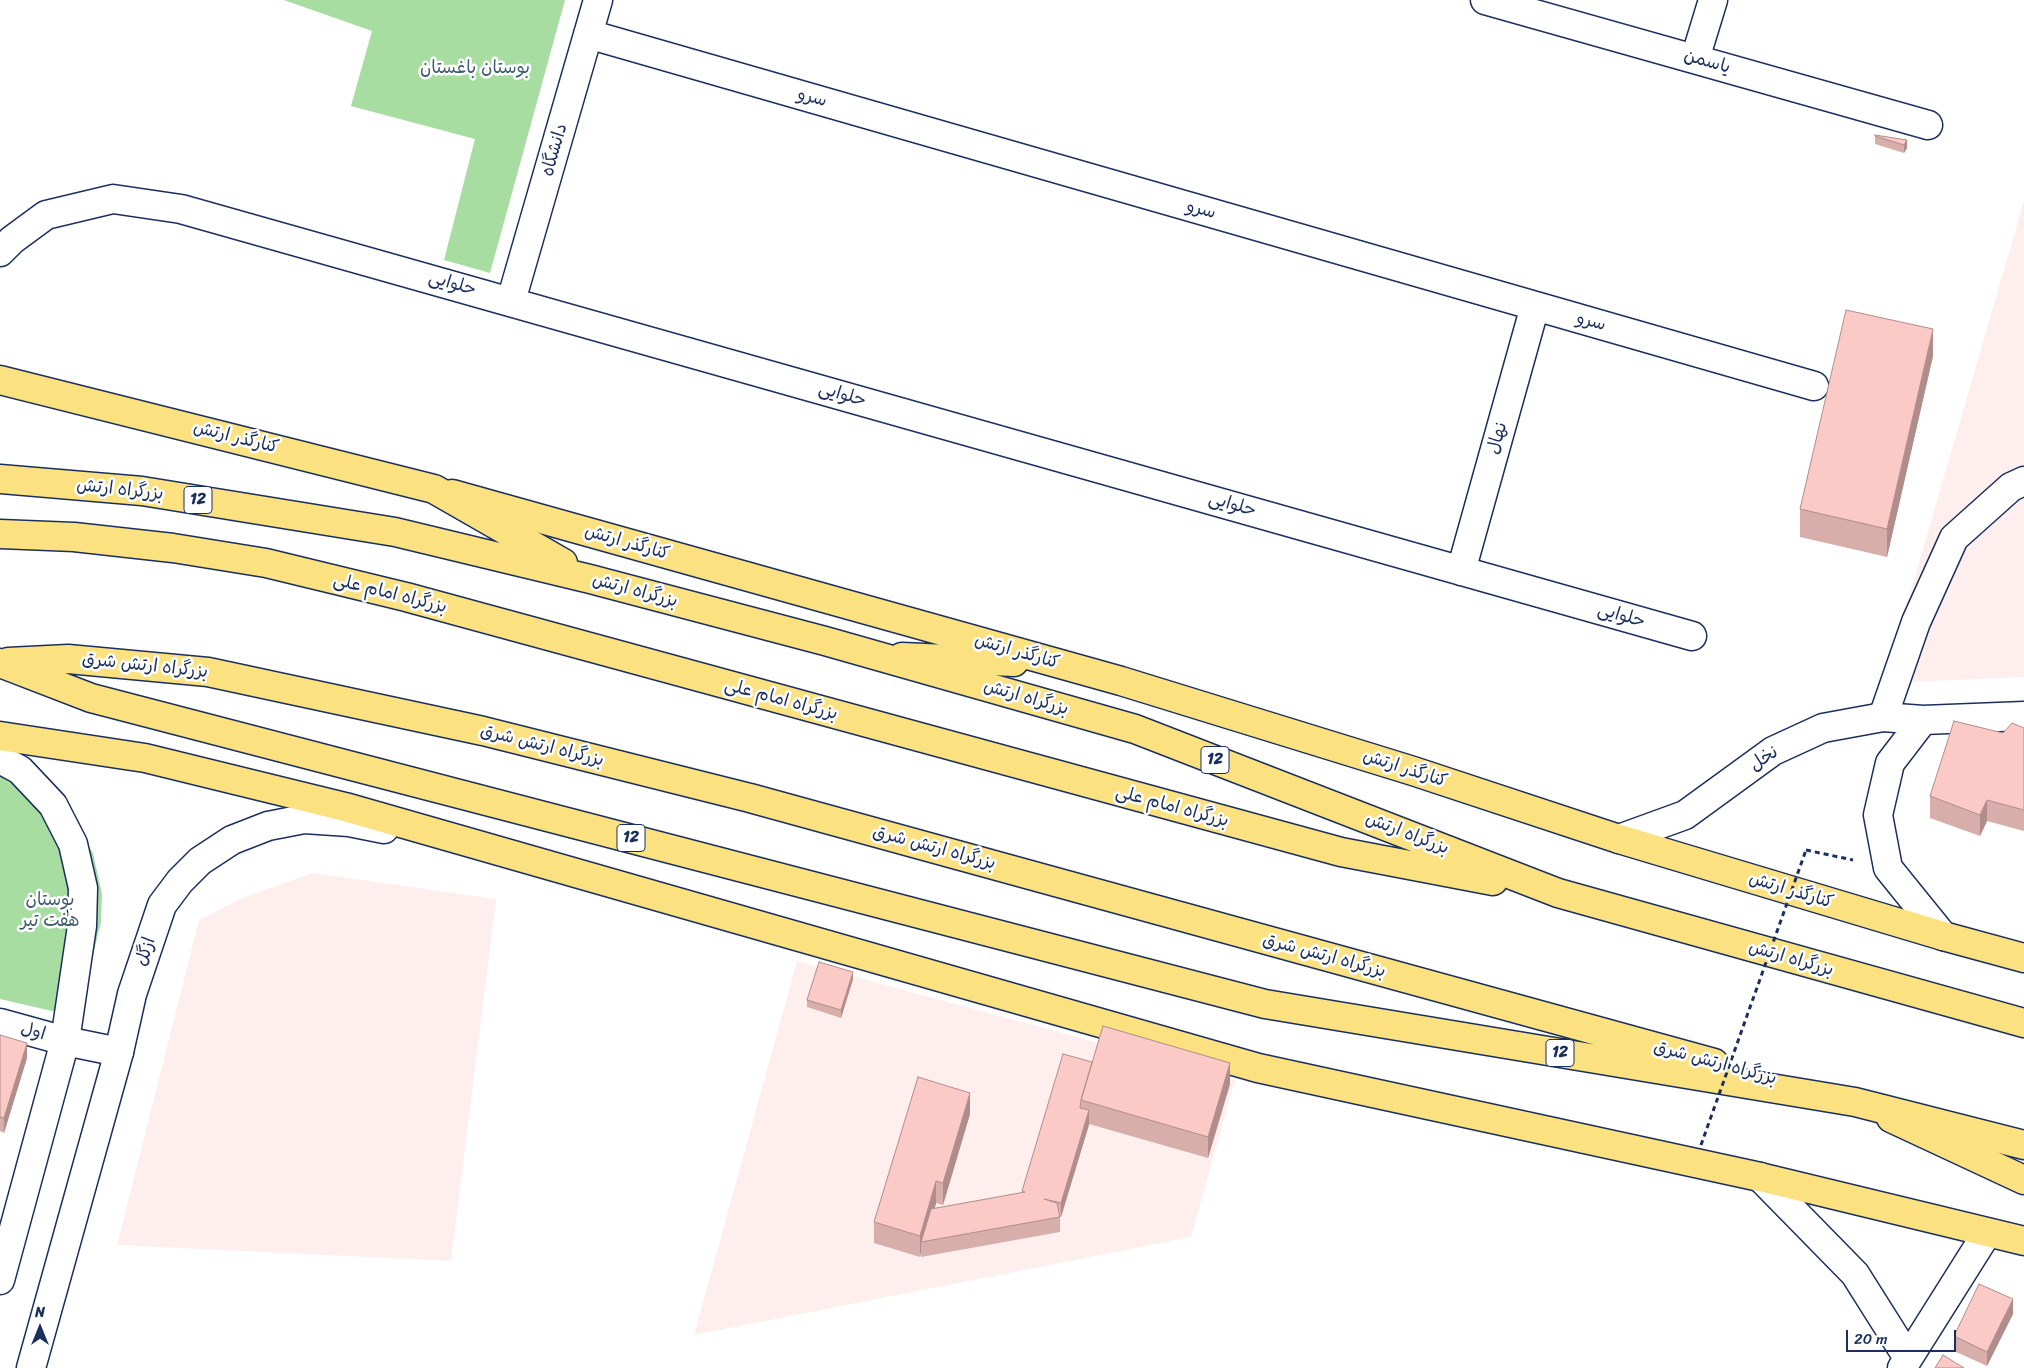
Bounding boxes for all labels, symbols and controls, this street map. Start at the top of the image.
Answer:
street label: یاسمن [1681,45,1733,79]
park label: بوستان باغستان [420,57,530,79]
street label: سرو [795,83,829,113]
street label: دانشگاه [537,121,573,179]
street label: سرو [1184,195,1218,225]
street label: حلوایی [426,267,478,301]
street label: سرو [1574,307,1608,337]
street label: حلوایی [816,378,868,412]
street label: کنارگذر ارتش [191,417,281,459]
street label: نهال [1483,419,1513,457]
street label: بزرگراه ارتش [75,475,165,505]
road number: 12 [184,486,212,514]
street label: حلوایی [1206,488,1258,522]
street label: کنارگذر ارتش [582,521,672,565]
street label: بزرگراه امام علی [331,569,449,619]
street label: بزرگراه ارتش [590,569,680,613]
street label: حلوایی [1595,599,1647,633]
street label: کنارگذر ارتش [972,630,1062,674]
street label: بزرگراه ارتش شرق [81,649,209,683]
street label: بزرگراه امام علی [722,675,840,725]
street label: بزرگراه ارتش [981,676,1071,720]
street label: بزرگراه ارتش شرق [478,720,606,772]
street label: نخل [1746,742,1782,776]
street label: کنارگذر ارتش [1360,745,1450,793]
road number: 12 [1201,746,1229,774]
street label: بزرگراه امام علی [1113,782,1231,832]
street label: بزرگراه ارتش [1362,808,1452,860]
street label: بزرگراه ارتش شرق [870,821,998,875]
road number: 12 [617,824,645,851]
street label: کنارگذر ارتش [1746,868,1836,914]
park label: بوستان هفت تیر [20,889,80,932]
street label: بزرگراه ارتش شرق [1260,929,1388,983]
street label: ازگل [131,935,161,969]
street label: بزرگراه ارتش [1746,937,1836,981]
street label: اول [18,1018,48,1046]
street label: بزرگراه ارتش شرق [1651,1036,1779,1090]
road number: 12 [1546,1040,1574,1066]
text: N [35,1300,45,1325]
north arrow [15,1303,65,1353]
scale bar [1849,1320,1959,1352]
text: 20 m [1854,1326,1888,1352]

